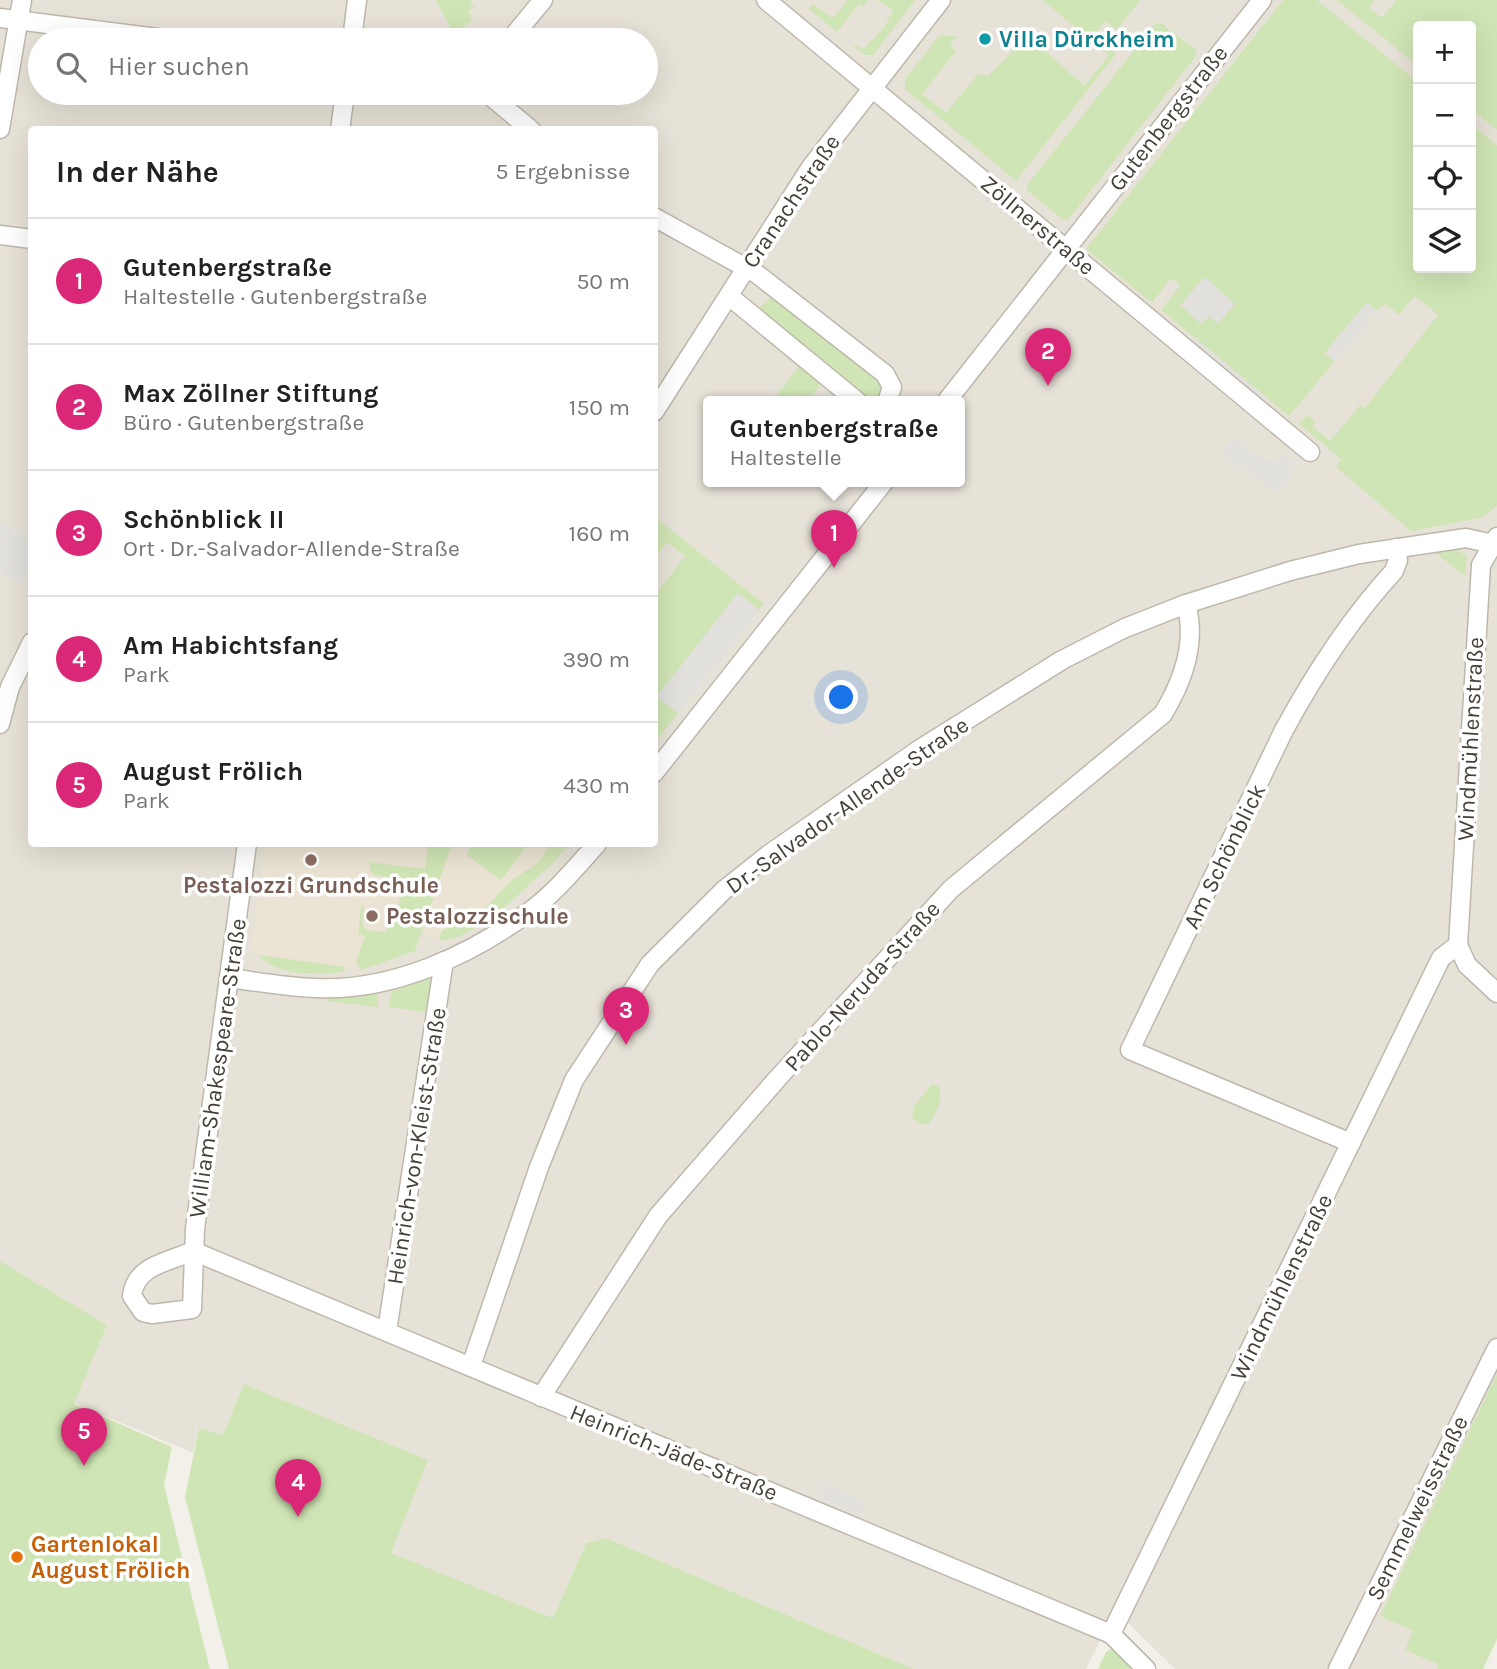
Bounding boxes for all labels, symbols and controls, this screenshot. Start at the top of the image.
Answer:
map controls [1413,21,1476,273]
button: + [1413,21,1476,84]
place label: Villa Dürckheim [999,26,1175,53]
search box [28,28,658,105]
marker: Villa Dürckheim [977,31,993,47]
street label: Gutenbergstraße [1103,40,1234,196]
icon: search [52,48,90,86]
text: Hier suchen [108,51,250,82]
button: − [1413,84,1476,147]
street label: Cranachstraße [737,129,846,273]
button: locate [1413,147,1476,210]
text: In der Nähe [56,154,219,190]
text: 5 Ergebnisse [496,158,630,185]
street label: Zöllnerstraße [975,170,1100,281]
button: layers [1413,210,1476,273]
text: Gutenbergstraße [123,252,332,283]
text: 1 [75,268,83,295]
text: 50 m [576,268,630,295]
text: Haltestelle · Gutenbergstraße [123,283,427,310]
pin: 2 [1025,328,1071,386]
text: Max Zöllner Stiftung [123,378,378,409]
text: 2 [72,394,86,421]
text: 150 m [569,394,630,421]
popup [703,396,965,487]
text: Büro · Gutenbergstraße [123,409,364,436]
text: Gutenbergstraße [729,413,939,444]
text: Haltestelle [729,444,842,471]
text: Schönblick II [123,504,284,535]
pin: 1 [811,510,857,568]
text: 3 [72,520,86,547]
text: 160 m [569,520,630,547]
text: Ort · Dr.-Salvador-Allende-Straße [123,535,460,562]
text: Am Habichtsfang [123,630,338,661]
street label: Windmühlenstraße [1452,636,1489,842]
text: 4 [72,646,86,673]
text: 390 m [562,646,630,673]
text: Park [123,661,170,688]
your location [824,680,858,714]
street label: Dr.-Salvador-Allende-Straße [721,711,974,900]
text: August Frölich [123,756,303,787]
text: 5 [72,772,86,799]
text: 430 m [563,772,630,799]
street label: Am Schönblick [1178,779,1271,933]
text: Park [123,787,170,814]
marker: Pestalozzi Grundschule [303,852,319,868]
place label: Pestalozzi Grundschule [183,872,439,899]
street label: Pablo-Neruda-Straße [779,896,946,1077]
place label: Pestalozzischule [386,903,569,930]
marker: Pestalozzischule [364,908,380,924]
street label: William-Shakespeare-Straße [183,917,252,1220]
pin: 3 [603,987,649,1045]
street label: Heinrich-von-Kleist-Straße [381,1006,452,1287]
street label: Windmühlenstraße [1225,1190,1338,1385]
street label: Heinrich-Jäde-Straße [566,1398,782,1507]
pin: 5 [61,1408,107,1466]
street label: Semmelweisstraße [1361,1412,1474,1605]
pin: 4 [275,1459,321,1517]
place label: Gartenlokal August Frölich [31,1531,190,1584]
marker: Gartenlokal August Frölich [9,1549,25,1565]

